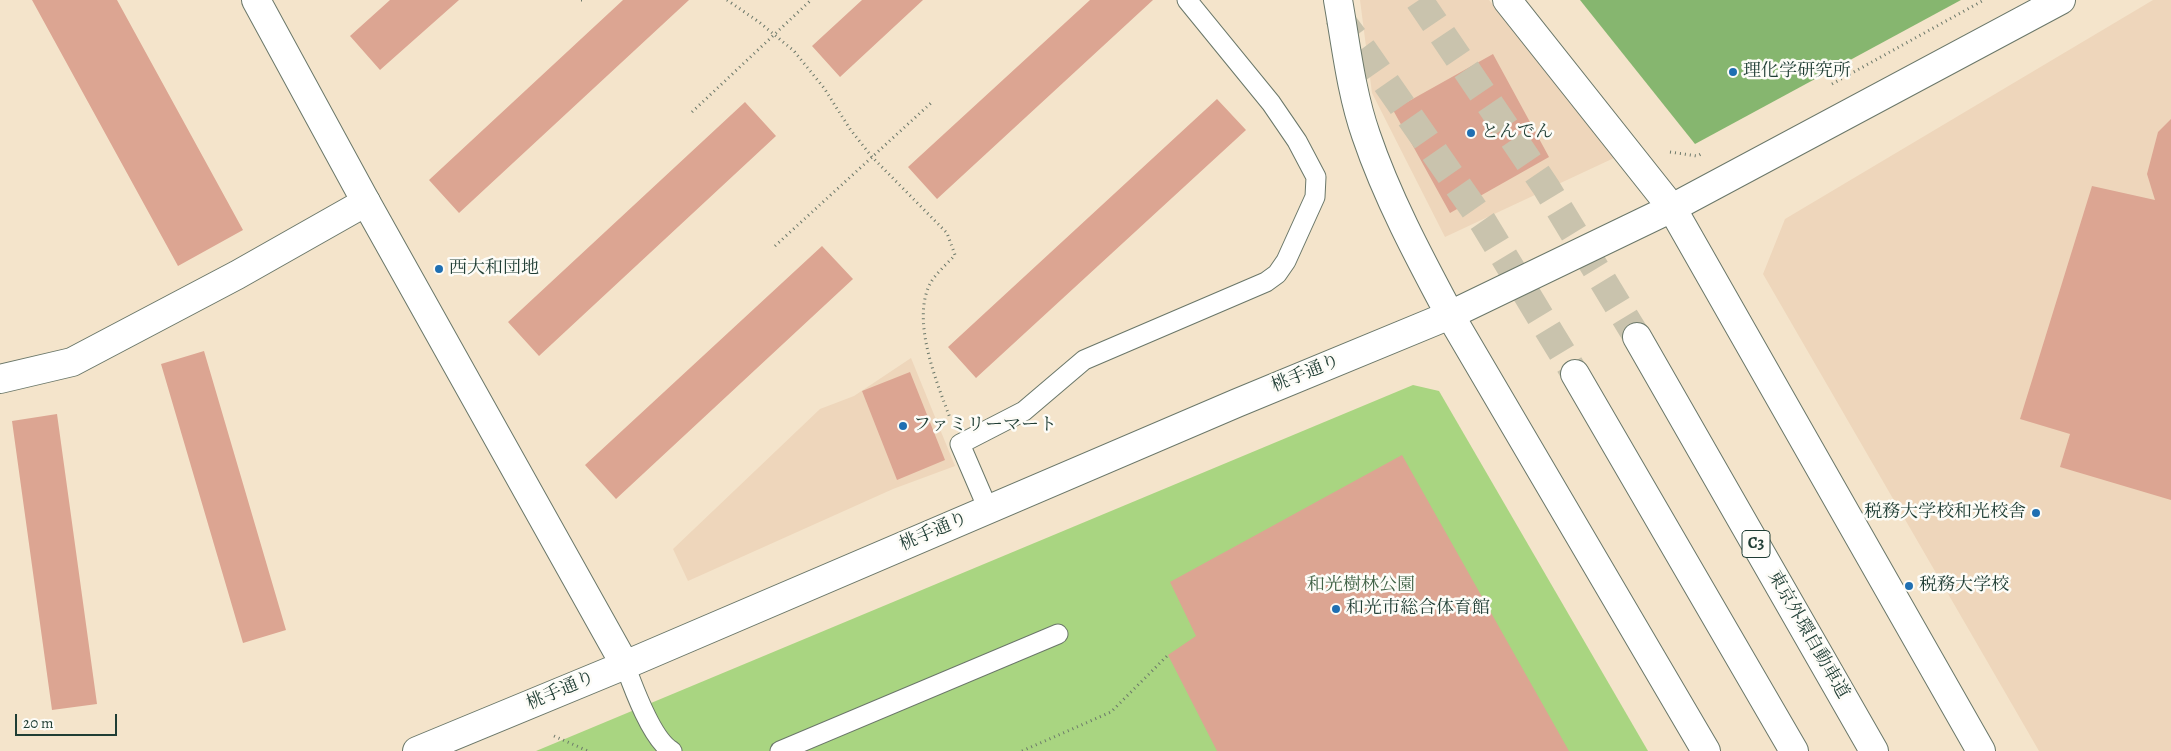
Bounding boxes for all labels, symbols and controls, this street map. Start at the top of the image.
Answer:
place label: 理化学研究所 [1743,61,1851,83]
marker: 理化学研究所 [1727,66,1739,78]
place label: とんでん [1481,122,1553,144]
marker: とんでん [1465,127,1477,139]
place label: 西大和団地 [449,258,539,280]
marker: 西大和団地 [433,263,445,275]
street label: 桃手通り [1269,351,1343,397]
place label: ファミリーマート [913,415,1057,437]
marker: ファミリーマート [897,420,909,432]
place label: 税務大学校和光校舎 [1864,502,2026,524]
marker: 税務大学校和光校舎 [2030,507,2042,519]
street label: 桃手通り [897,508,971,556]
road number: C3 [1742,530,1770,558]
street label: 東京外環自動車道 [1763,567,1853,703]
park label: 和光樹林公園 [1307,575,1415,597]
place label: 税務大学校 [1919,575,2009,597]
marker: 税務大学校 [1903,580,1915,592]
place label: 和光市総合体育館 [1346,598,1490,620]
marker: 和光市総合体育館 [1330,603,1342,615]
street label: 桃手通り [524,667,598,715]
scale bar [18,704,120,736]
text: 20 m [23,713,54,733]

